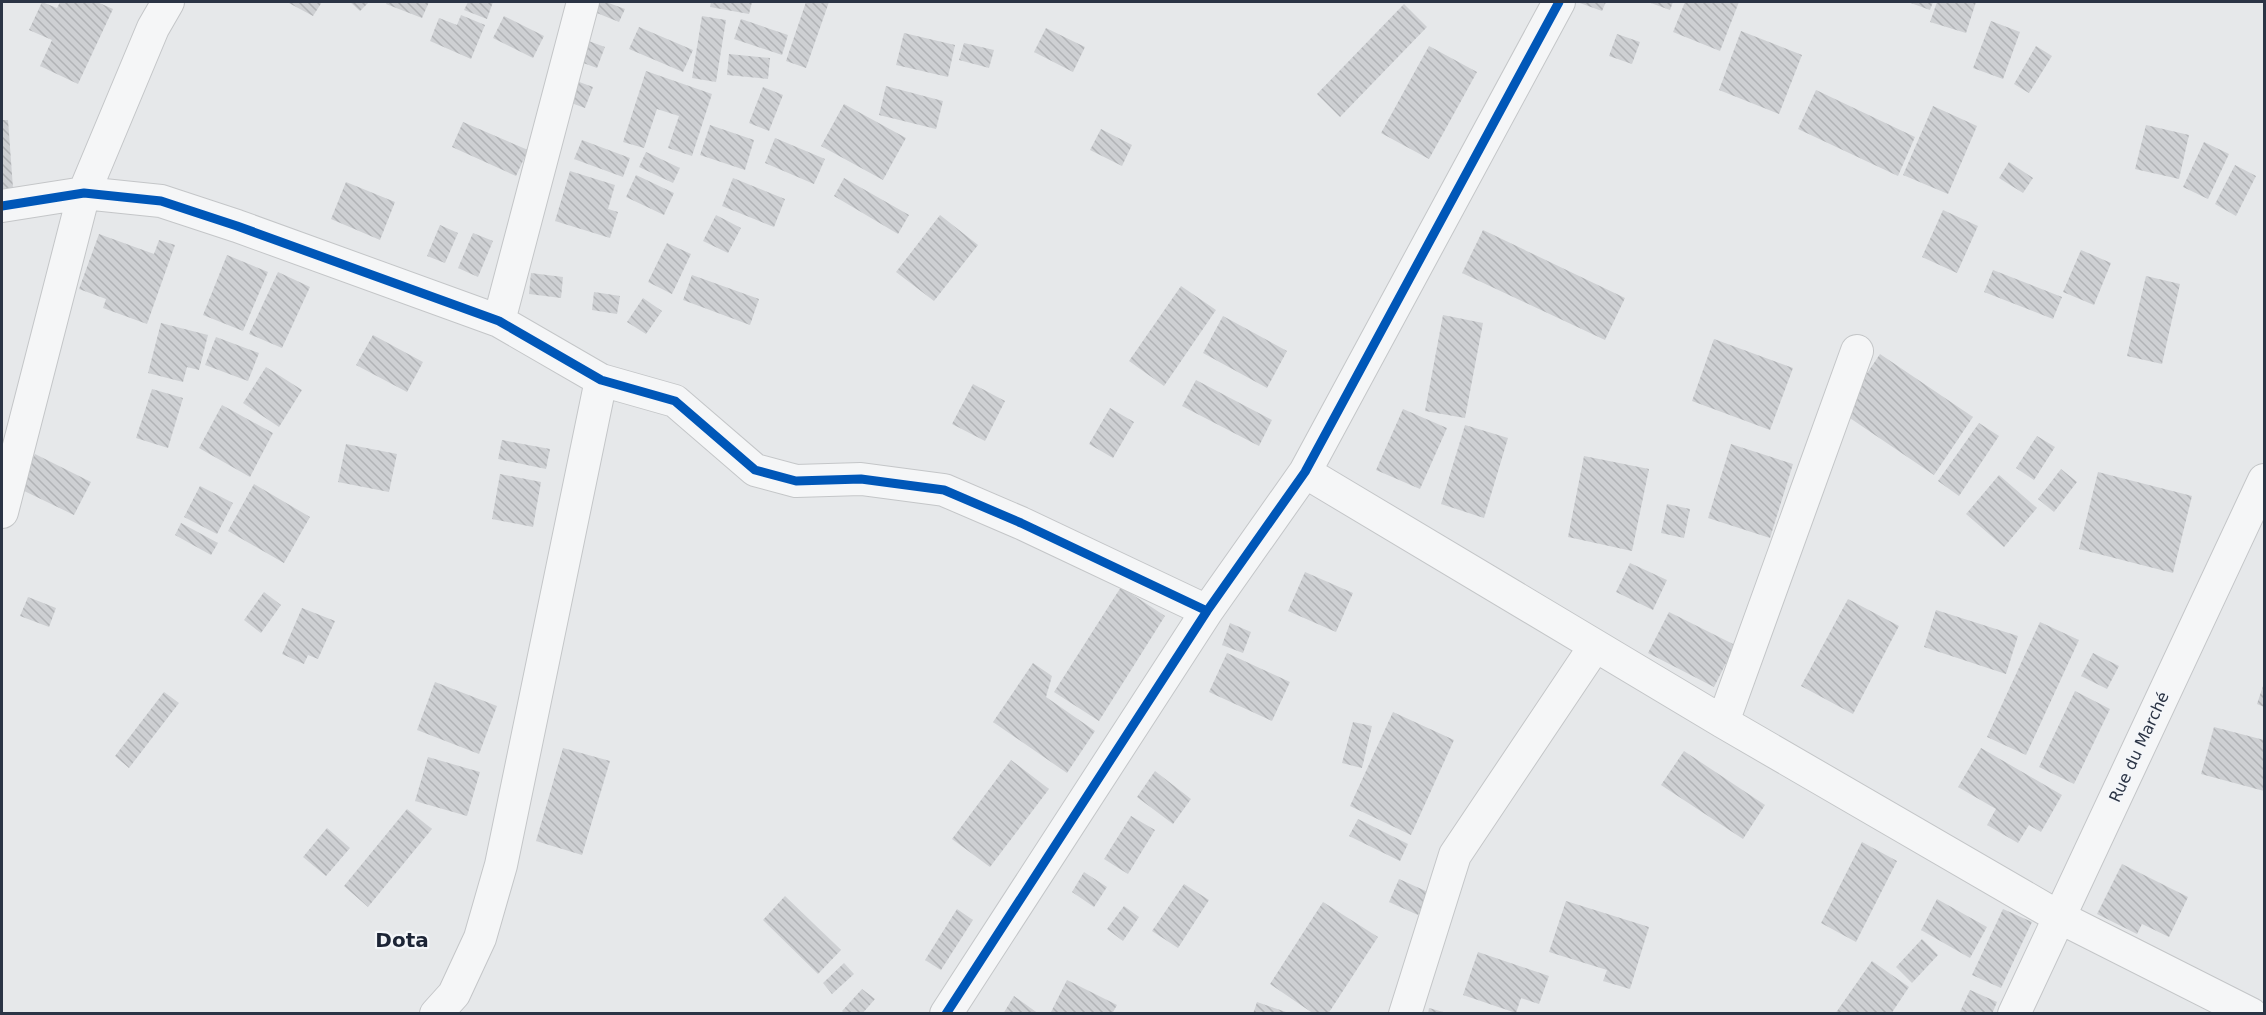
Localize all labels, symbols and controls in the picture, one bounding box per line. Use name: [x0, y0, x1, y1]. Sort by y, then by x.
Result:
street label: Rue du Marché: [2105, 689, 2173, 805]
district label: Dota: [375, 928, 429, 952]

